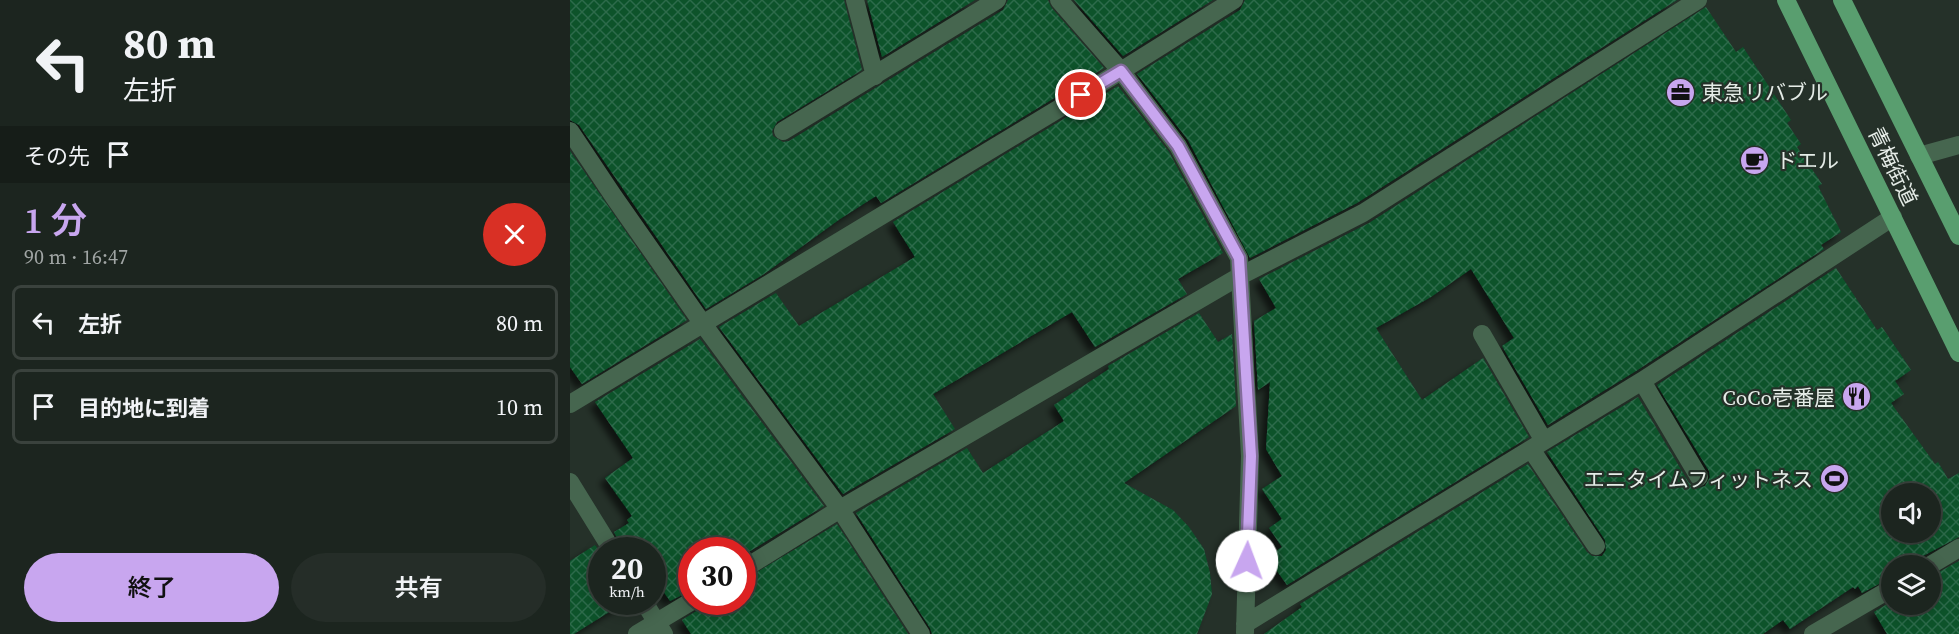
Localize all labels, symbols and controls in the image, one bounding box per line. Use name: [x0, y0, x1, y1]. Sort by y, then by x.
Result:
text: 80 m: [123, 14, 216, 72]
icon: left: [24, 24, 102, 102]
pin: [1055, 69, 1106, 120]
text: 左折: [123, 72, 177, 109]
office icon: 東急リバブル: [1665, 76, 1697, 108]
icon: arrive: [1064, 78, 1097, 111]
place label: 東急リバブル: [1702, 78, 1828, 107]
street label: 青梅街道: [1862, 122, 1924, 210]
icon: arrive: [102, 138, 135, 171]
text: その先: [24, 141, 90, 171]
cafe icon: ドエル: [1739, 144, 1771, 176]
place label: ドエル: [1776, 146, 1839, 175]
text: 1 分: [24, 196, 87, 245]
button: close: [483, 203, 546, 266]
text: 90 m · 16:47: [24, 243, 128, 271]
icon: left: [27, 306, 60, 339]
text: 80 m: [496, 308, 543, 338]
text: 左折: [78, 309, 122, 339]
restaurant icon: CoCo壱番屋: [1840, 381, 1872, 413]
place label: CoCo壱番屋: [1722, 383, 1835, 412]
icon: arrive: [27, 390, 60, 423]
text: 10 m: [496, 392, 543, 422]
text: 目的地に到着: [78, 393, 210, 423]
sports icon: エニタイムフィットネス: [1818, 463, 1850, 495]
place label: エニタイムフィットネス: [1584, 465, 1813, 494]
map controls: [1881, 483, 1941, 615]
button: sound: [1881, 483, 1941, 543]
position arrow: [1215, 529, 1279, 593]
speed limit sign: 30: [678, 537, 756, 615]
text: 20: [611, 548, 643, 589]
button: 終了: [24, 553, 279, 622]
button: 共有: [291, 553, 546, 622]
button: layers: [1881, 555, 1941, 615]
text: km/h: [609, 581, 645, 602]

